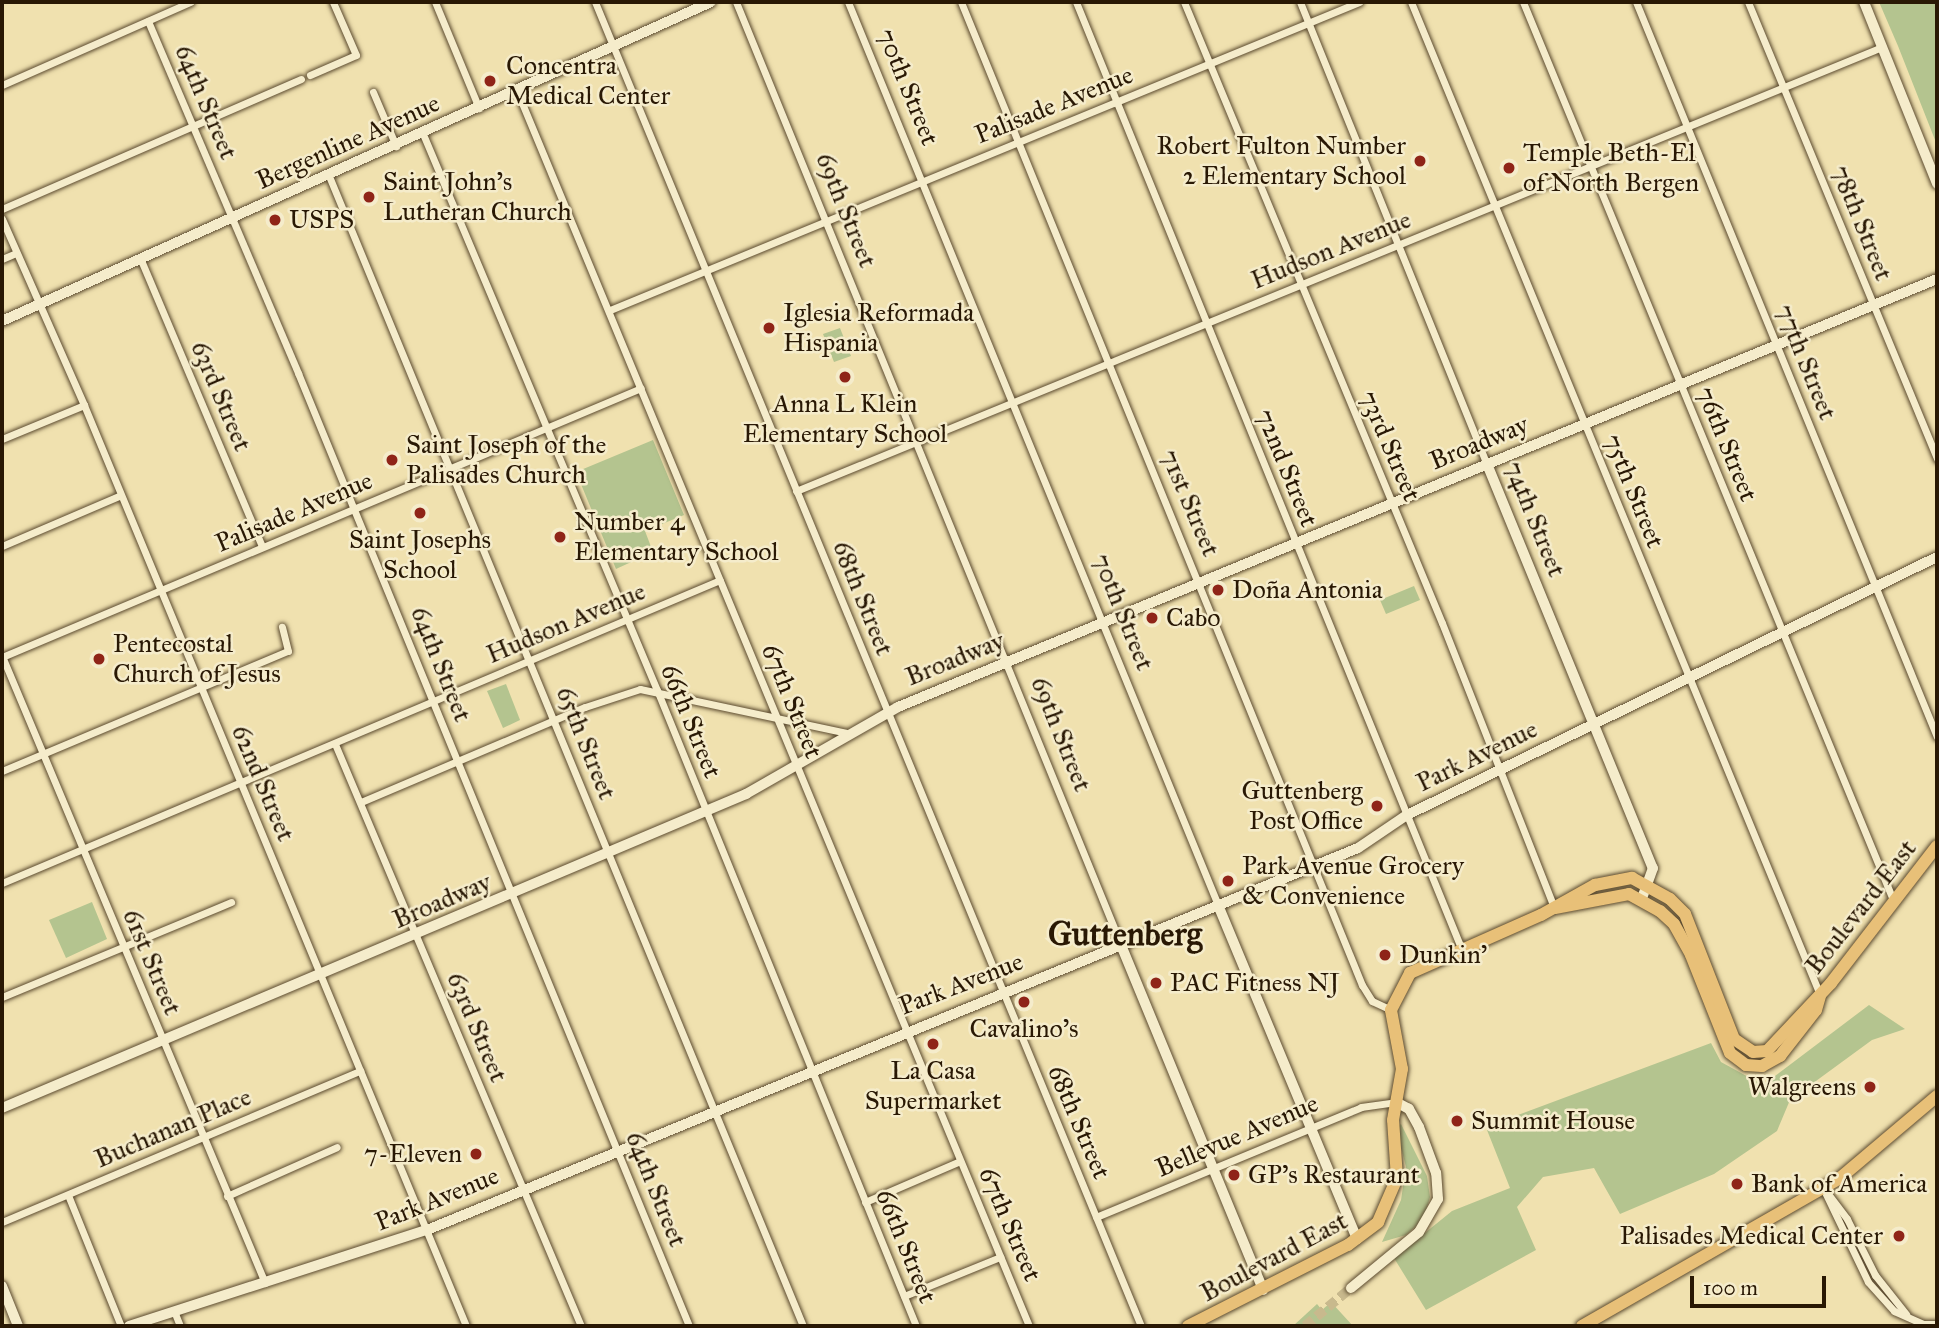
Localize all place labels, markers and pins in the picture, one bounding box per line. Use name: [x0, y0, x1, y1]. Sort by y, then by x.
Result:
place label: Concentra Medical Center: [506, 50, 670, 112]
marker: Concentra Medical Center: [480, 71, 500, 91]
place label: Robert Fulton Number 2 Elementary School: [1157, 130, 1406, 192]
place label: Temple Beth-El of North Bergen: [1523, 137, 1699, 198]
marker: Robert Fulton Number 2 Elementary School: [1412, 153, 1428, 169]
marker: Temple Beth-El of North Bergen: [1501, 160, 1517, 176]
place label: Saint John's Lutheran Church: [383, 166, 572, 228]
marker: Saint John's Lutheran Church: [361, 189, 377, 205]
place label: USPS: [289, 204, 354, 236]
marker: USPS: [267, 212, 283, 228]
place label: Iglesia Reformada Hispania: [783, 297, 974, 358]
marker: Iglesia Reformada Hispania: [761, 320, 777, 336]
marker: Anna L Klein Elementary School: [837, 369, 853, 385]
place label: Anna L Klein Elementary School: [743, 388, 947, 450]
place label: Saint Joseph of the Palisades Church: [406, 429, 606, 490]
marker: Saint Joseph of the Palisades Church: [384, 452, 400, 468]
marker: Saint Josephs School: [412, 505, 428, 521]
place label: Number 4 Elementary School: [574, 506, 778, 568]
place label: Saint Josephs School: [349, 524, 491, 586]
marker: Number 4 Elementary School: [552, 529, 568, 545]
place label: Doña Antonia: [1232, 574, 1383, 606]
marker: Doña Antonia: [1210, 582, 1226, 598]
place label: Cabo: [1166, 602, 1221, 634]
marker: Cabo: [1144, 610, 1160, 626]
place label: Pentecostal Church of Jesus: [113, 628, 281, 690]
marker: Pentecostal Church of Jesus: [91, 651, 107, 667]
place label: Guttenberg Post Office: [1242, 775, 1363, 836]
marker: Guttenberg Post Office: [1369, 798, 1385, 814]
place label: Park Avenue Grocery & Convenience: [1242, 850, 1464, 912]
marker: Park Avenue Grocery & Convenience: [1220, 873, 1236, 889]
place label: Dunkin': [1399, 939, 1487, 971]
marker: Dunkin': [1377, 947, 1393, 963]
place label: PAC Fitness NJ: [1170, 967, 1340, 999]
marker: PAC Fitness NJ: [1148, 975, 1164, 991]
marker: Cavalino's: [1016, 994, 1032, 1010]
place label: Cavalino's: [969, 1013, 1079, 1045]
marker: La Casa Supermarket: [925, 1036, 941, 1052]
place label: La Casa Supermarket: [865, 1055, 1001, 1116]
place label: Walgreens: [1748, 1071, 1856, 1103]
marker: Walgreens: [1862, 1079, 1878, 1095]
place label: Summit House: [1471, 1105, 1635, 1137]
marker: Summit House: [1449, 1113, 1465, 1129]
place label: 7-Eleven: [364, 1138, 462, 1170]
marker: 7-Eleven: [468, 1146, 484, 1162]
place label: GP's Restaurant: [1248, 1159, 1420, 1191]
marker: GP's Restaurant: [1226, 1167, 1242, 1183]
place label: Bank of America: [1751, 1168, 1927, 1200]
marker: Bank of America: [1729, 1176, 1745, 1192]
place label: Palisades Medical Center: [1620, 1220, 1883, 1252]
marker: Palisades Medical Center: [1889, 1226, 1909, 1246]

